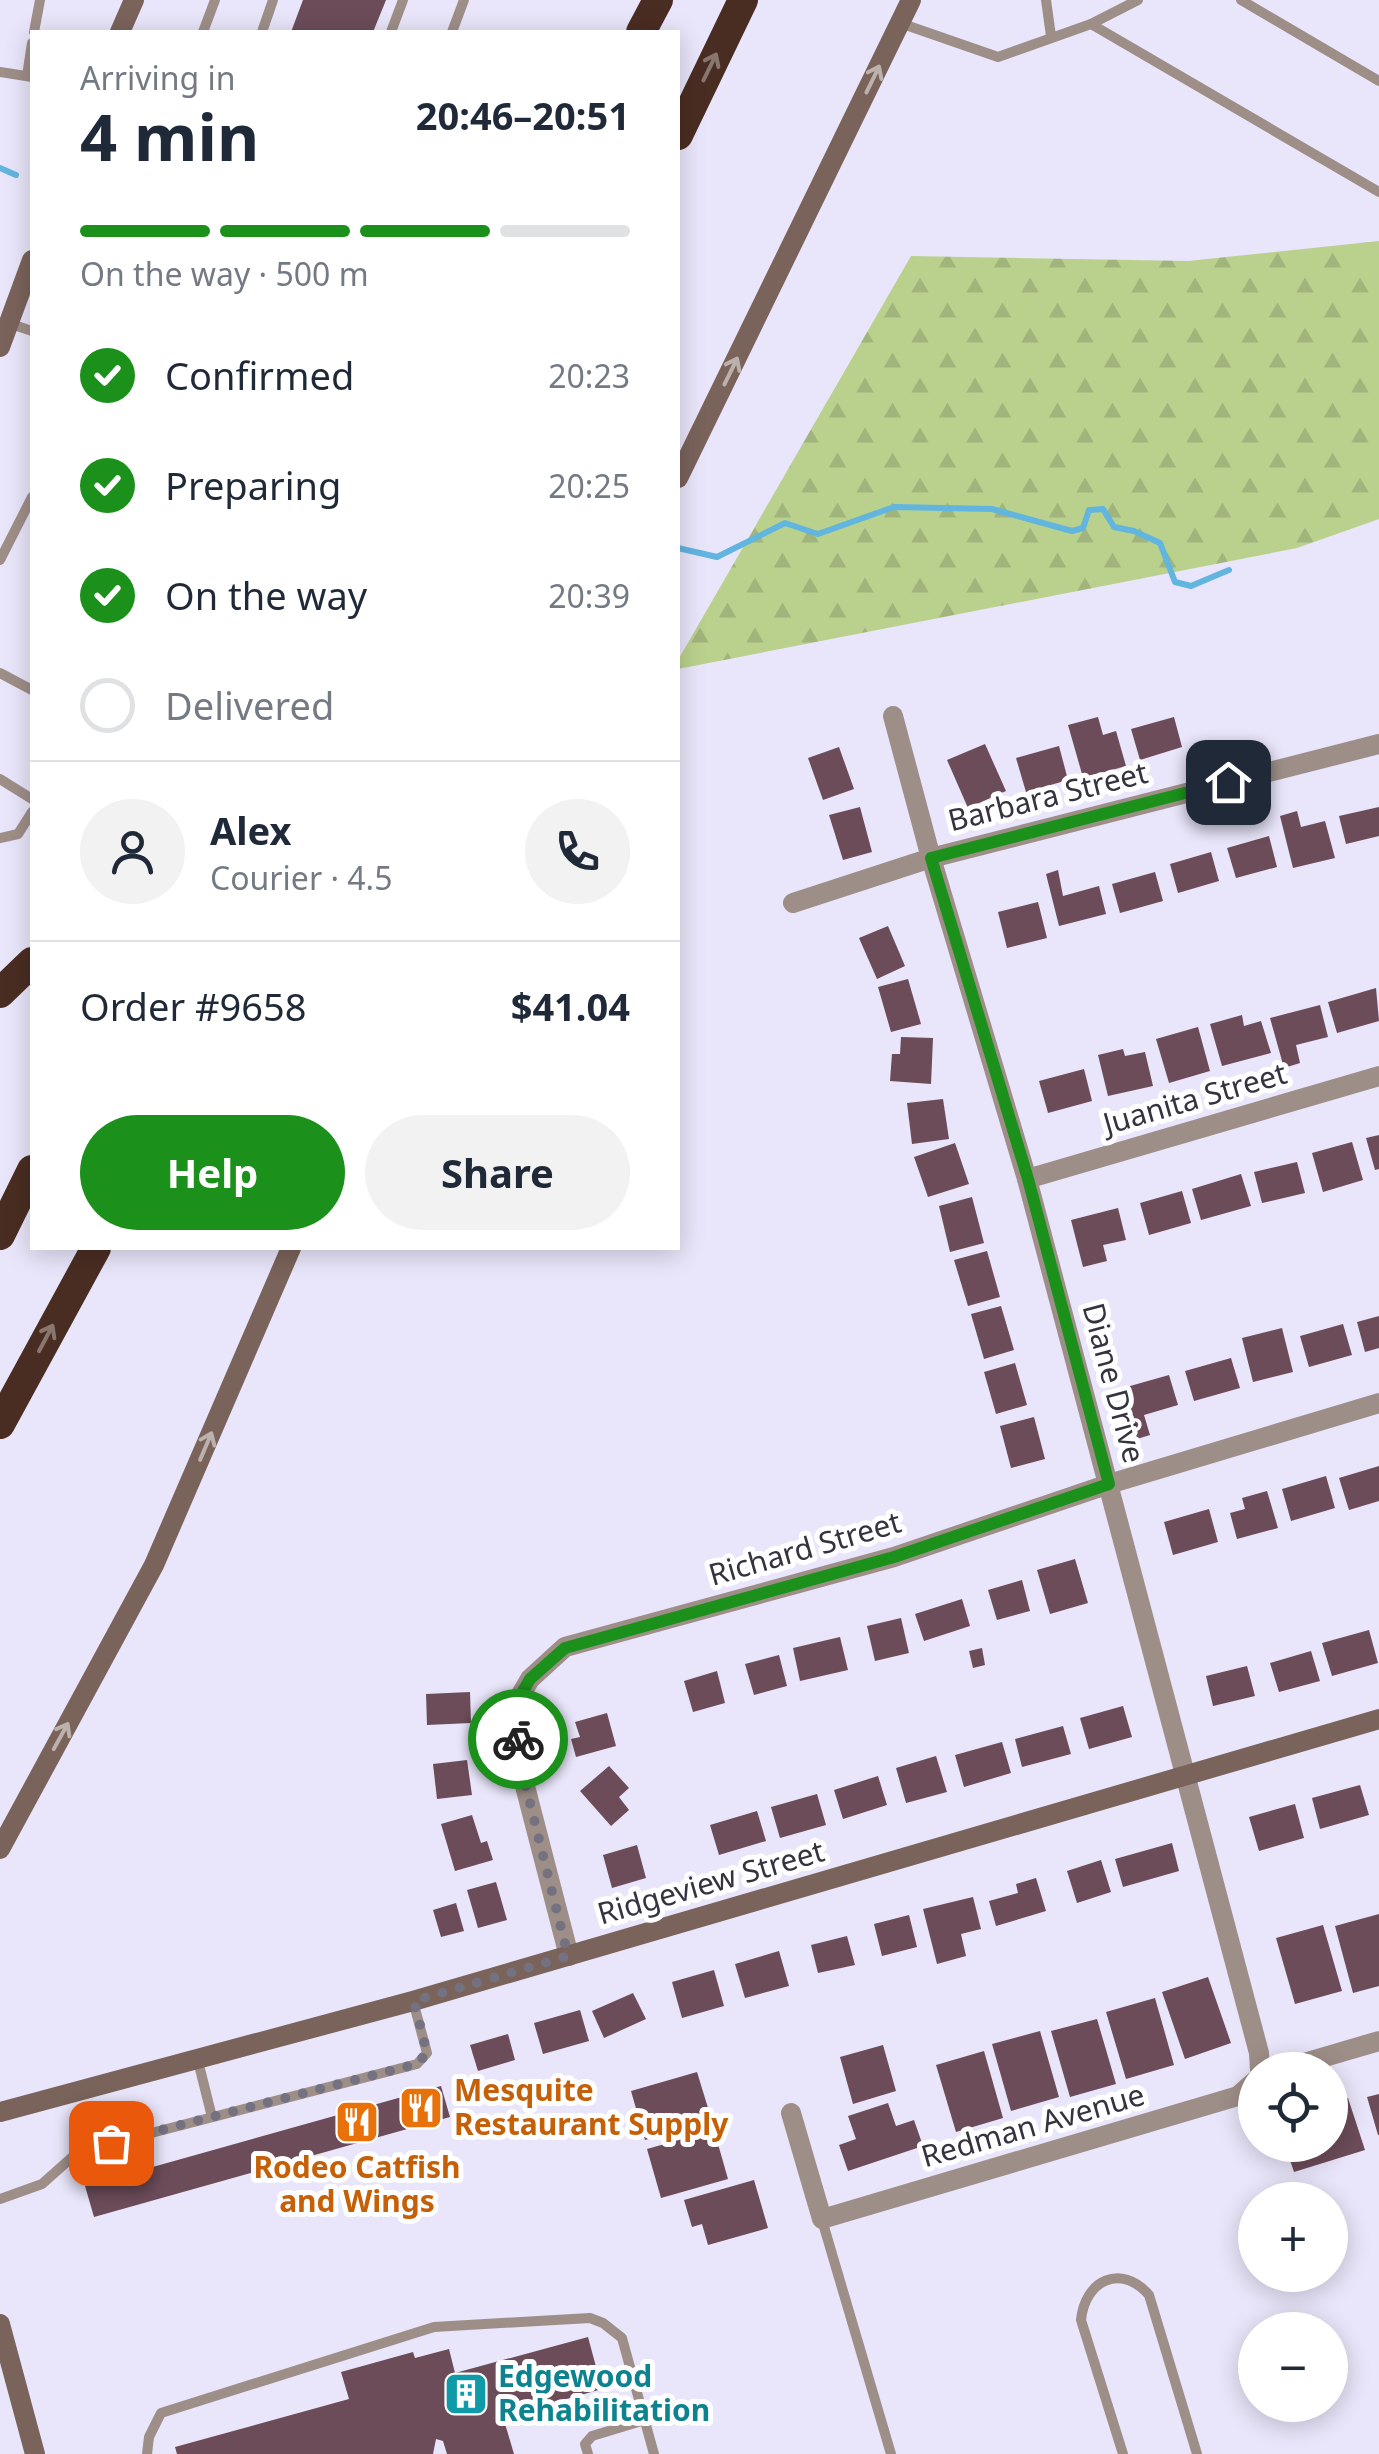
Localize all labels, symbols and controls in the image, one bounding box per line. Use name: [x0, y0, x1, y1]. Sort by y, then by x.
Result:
one-way arrow: [702, 53, 721, 83]
text: Arriving in: [80, 56, 235, 99]
one-way arrow: [864, 65, 883, 95]
text: 20:46–20:51: [416, 89, 630, 141]
text: 4 min: [80, 92, 259, 180]
text: On the way · 500 m: [80, 252, 369, 295]
icon: check: [80, 348, 135, 403]
text: Confirmed: [165, 349, 354, 401]
text: 20:23: [548, 354, 630, 397]
one-way arrow: [722, 357, 741, 387]
icon: check: [80, 458, 135, 513]
text: Preparing: [165, 459, 341, 511]
text: 20:25: [548, 464, 630, 507]
icon: check: [80, 568, 135, 623]
text: On the way: [165, 569, 367, 621]
text: 20:39: [548, 574, 630, 617]
text: Delivered: [165, 679, 334, 731]
pin: [1186, 740, 1271, 825]
street label: Barbara Street: [944, 751, 1152, 840]
icon: home: [1201, 755, 1256, 810]
button: person: [80, 799, 185, 904]
button: phone: [525, 799, 630, 904]
text: Alex: [210, 804, 292, 856]
text: Courier · 4.5: [210, 856, 393, 899]
text: Order #9658: [80, 980, 306, 1032]
text: $41.04: [511, 980, 630, 1032]
street label: Juanita Street: [1095, 1052, 1291, 1144]
button: Help: [80, 1115, 345, 1230]
button: Share: [365, 1115, 630, 1230]
street label: Diane Drive: [1073, 1298, 1155, 1467]
one-way arrow: [37, 1324, 57, 1354]
one-way arrow: [198, 1431, 216, 1461]
street label: Richard Street: [704, 1501, 906, 1595]
courier: [468, 1689, 568, 1789]
icon: bike: [491, 1712, 546, 1767]
one-way arrow: [51, 1722, 71, 1751]
street label: Ridgeview Street: [592, 1830, 829, 1934]
map controls: [1238, 2052, 1348, 2422]
button: locate: [1238, 2052, 1348, 2162]
place label: Mesquite Restaurant Supply: [454, 2069, 729, 2144]
street label: Redman Avenue: [916, 2073, 1149, 2176]
restaurant icon: Mesquite Restaurant Supply: [398, 2085, 444, 2131]
restaurant icon: Rodeo Catfish and Wings: [334, 2099, 380, 2145]
pin: [69, 2101, 154, 2186]
icon: bag: [84, 2116, 139, 2171]
place label: Rodeo Catfish and Wings: [253, 2146, 461, 2221]
button: +: [1238, 2182, 1348, 2292]
button: −: [1238, 2312, 1348, 2422]
place label: Edgewood Rehabilitation: [498, 2355, 710, 2430]
building icon: Edgewood Rehabilitation: [443, 2371, 489, 2417]

